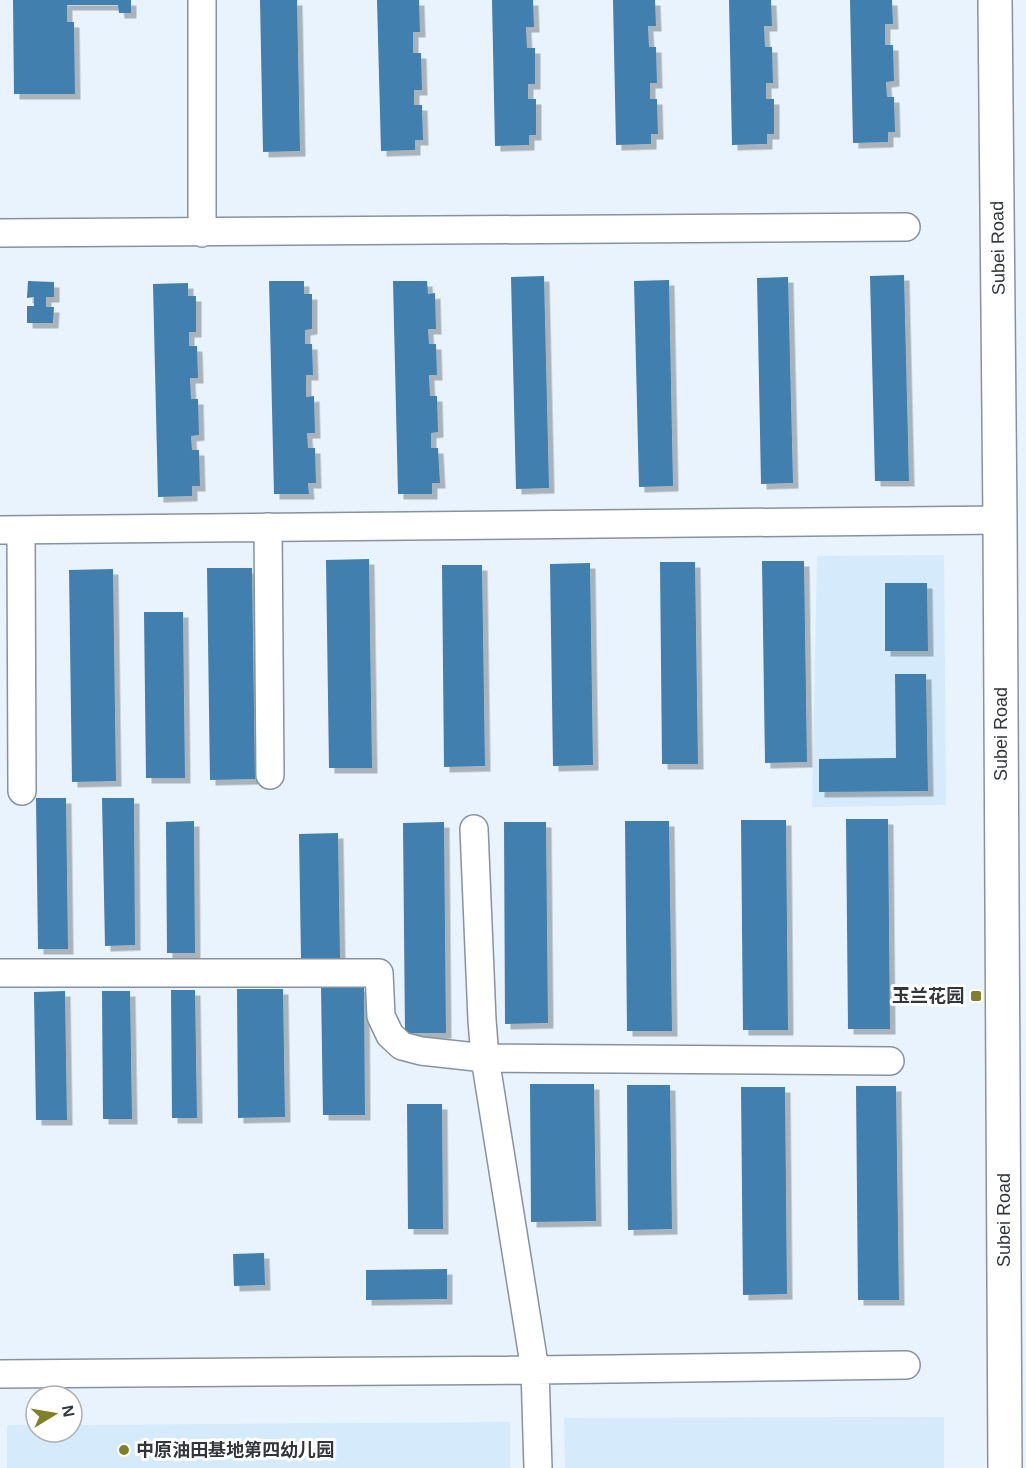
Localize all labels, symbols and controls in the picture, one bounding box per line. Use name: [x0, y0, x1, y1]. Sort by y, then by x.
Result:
street label: Subei Road: [987, 201, 1009, 295]
street label: Subei Road: [991, 687, 1011, 781]
place label: 玉兰花园: [892, 986, 964, 1006]
marker: 玉兰花园: [969, 989, 983, 1003]
street label: Subei Road: [994, 1173, 1014, 1267]
north arrow: [24, 1384, 84, 1444]
text: N: [59, 1404, 78, 1419]
place label: 中原油田基地第四幼儿园: [136, 1440, 334, 1460]
marker: 中原油田基地第四幼儿园: [117, 1443, 131, 1457]

